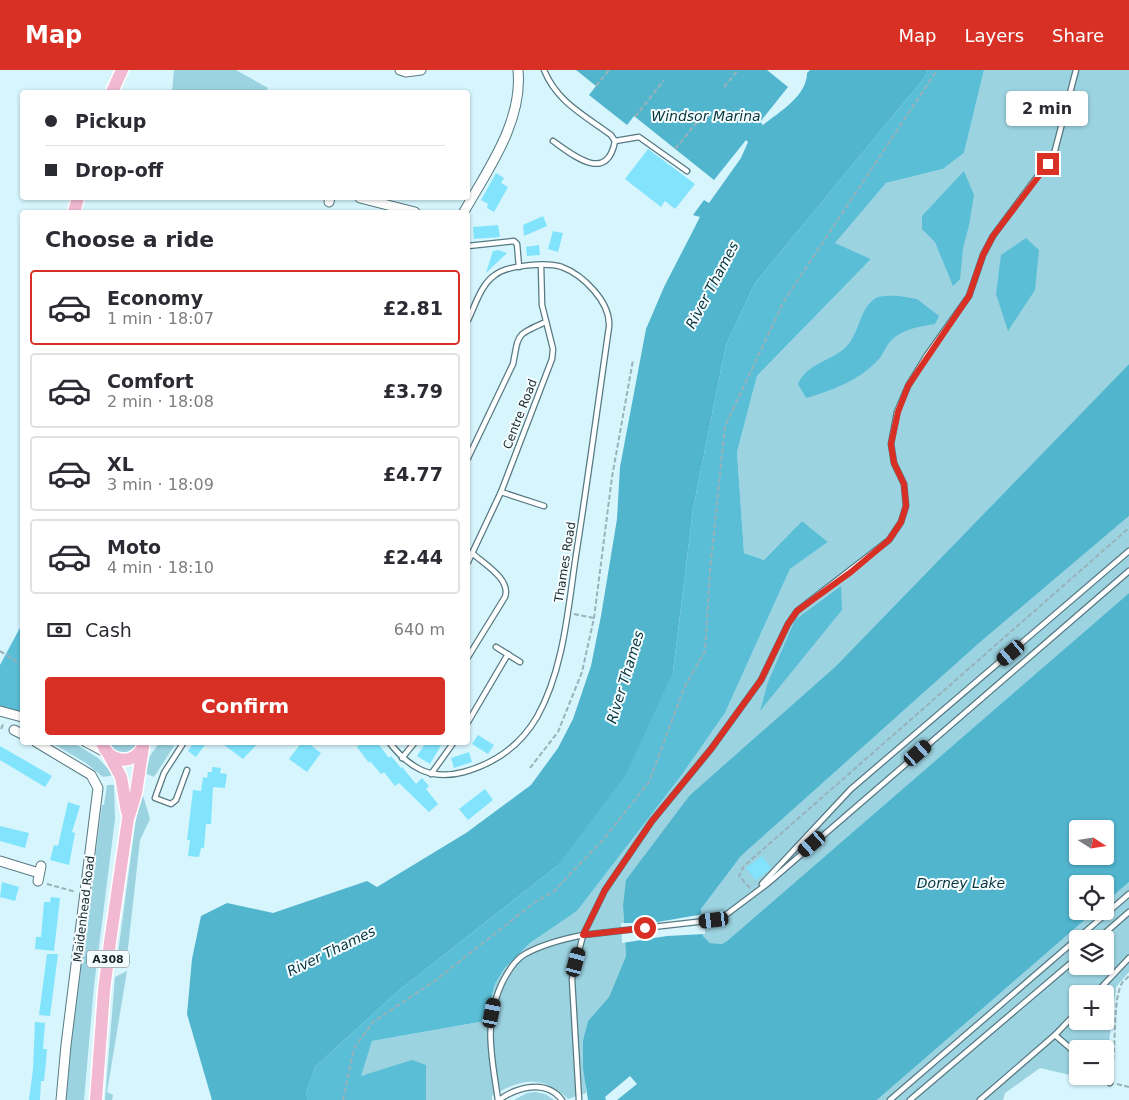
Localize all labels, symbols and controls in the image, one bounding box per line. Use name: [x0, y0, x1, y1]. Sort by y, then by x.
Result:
text: Map: [25, 21, 82, 49]
text: Map: [898, 25, 936, 46]
text: Layers: [964, 25, 1024, 46]
text: Share: [1052, 25, 1104, 46]
callout: 2 min: [1007, 92, 1089, 126]
text: 2 min: [1022, 99, 1072, 118]
water label: Windsor Marina: [651, 108, 761, 124]
text: Pickup: [75, 110, 146, 132]
route end: [1037, 153, 1059, 175]
text: Drop-off: [75, 159, 163, 181]
text: Choose a ride: [45, 227, 214, 252]
water label: River Thames: [682, 239, 742, 331]
icon: car: [47, 285, 92, 330]
text: Economy: [107, 287, 203, 309]
text: £2.81: [383, 297, 443, 319]
text: 1 min · 18:07: [107, 309, 214, 328]
icon: car: [47, 368, 92, 413]
text: Comfort: [107, 370, 194, 392]
street label: Centre Road: [500, 377, 540, 451]
text: £3.79: [383, 380, 443, 402]
text: 2 min · 18:08: [107, 392, 214, 411]
icon: car: [47, 451, 92, 496]
text: XL: [107, 453, 134, 475]
text: £4.77: [383, 463, 443, 485]
text: 3 min · 18:09: [107, 475, 214, 494]
street label: Thames Road: [552, 521, 578, 604]
icon: car: [47, 534, 92, 579]
text: Moto: [107, 536, 161, 558]
text: £2.44: [383, 546, 443, 568]
text: 4 min · 18:10: [107, 558, 214, 577]
icon: cash: [45, 616, 73, 644]
text: Cash: [85, 619, 132, 641]
text: 640 m: [394, 620, 445, 639]
water label: River Thames: [603, 629, 647, 725]
car: [994, 638, 1027, 668]
button: Confirm: [45, 677, 445, 735]
car: [901, 737, 934, 769]
north arrow: [1069, 820, 1114, 865]
map controls: [1069, 820, 1114, 1085]
car: [795, 828, 828, 860]
street label: Maidenhead Road: [70, 855, 98, 963]
water label: Dorney Lake: [917, 875, 1005, 891]
button: locate: [1069, 875, 1114, 920]
car: [698, 911, 729, 929]
route start: [634, 917, 656, 939]
water label: River Thames: [284, 923, 378, 979]
button: layers: [1069, 930, 1114, 975]
car: [564, 946, 587, 978]
road number: A308: [87, 951, 129, 968]
button: +: [1069, 985, 1114, 1030]
car: [481, 997, 502, 1029]
button: −: [1069, 1040, 1114, 1085]

